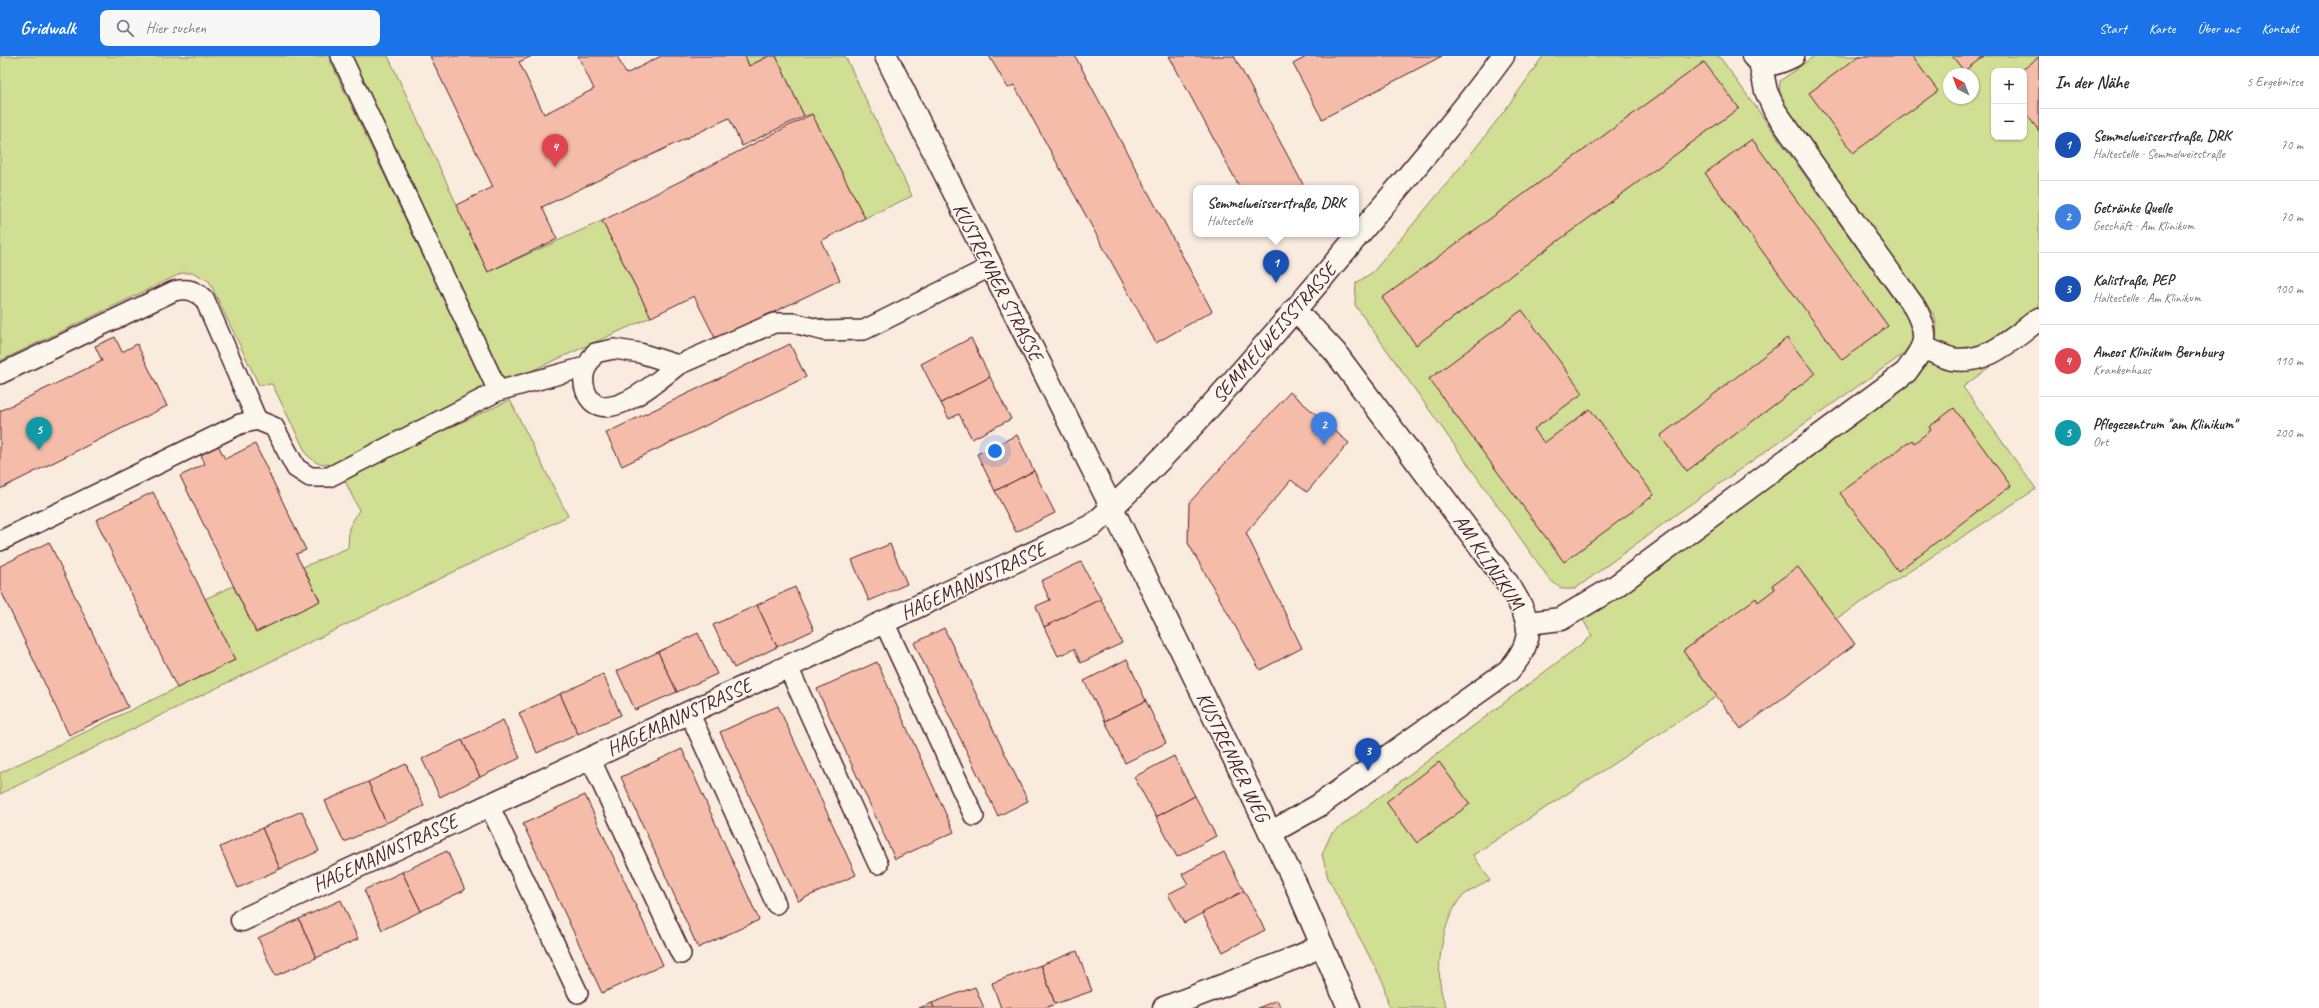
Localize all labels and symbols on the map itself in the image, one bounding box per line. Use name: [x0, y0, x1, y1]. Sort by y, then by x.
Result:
north arrow: [1943, 68, 1979, 104]
pin: 4: [542, 134, 568, 167]
street label: KUSTRENAER STRASSE: [947, 199, 1050, 368]
pin: 1: [1263, 250, 1289, 283]
street label: SEMMELWEISSTRASSE: [1206, 256, 1344, 408]
pin: 2: [1311, 412, 1337, 445]
pin: 5: [26, 417, 52, 450]
your location: [985, 441, 1005, 461]
street label: AM KLINIKUM: [1448, 510, 1531, 616]
street label: HAGEMANNSTRASSE: [896, 535, 1052, 626]
street label: HAGEMANNSTRASSE: [602, 671, 758, 762]
street label: KUSTRENAER WEG: [1191, 688, 1276, 828]
pin: 3: [1355, 738, 1381, 771]
street label: HAGEMANNSTRASSE: [308, 807, 464, 898]

